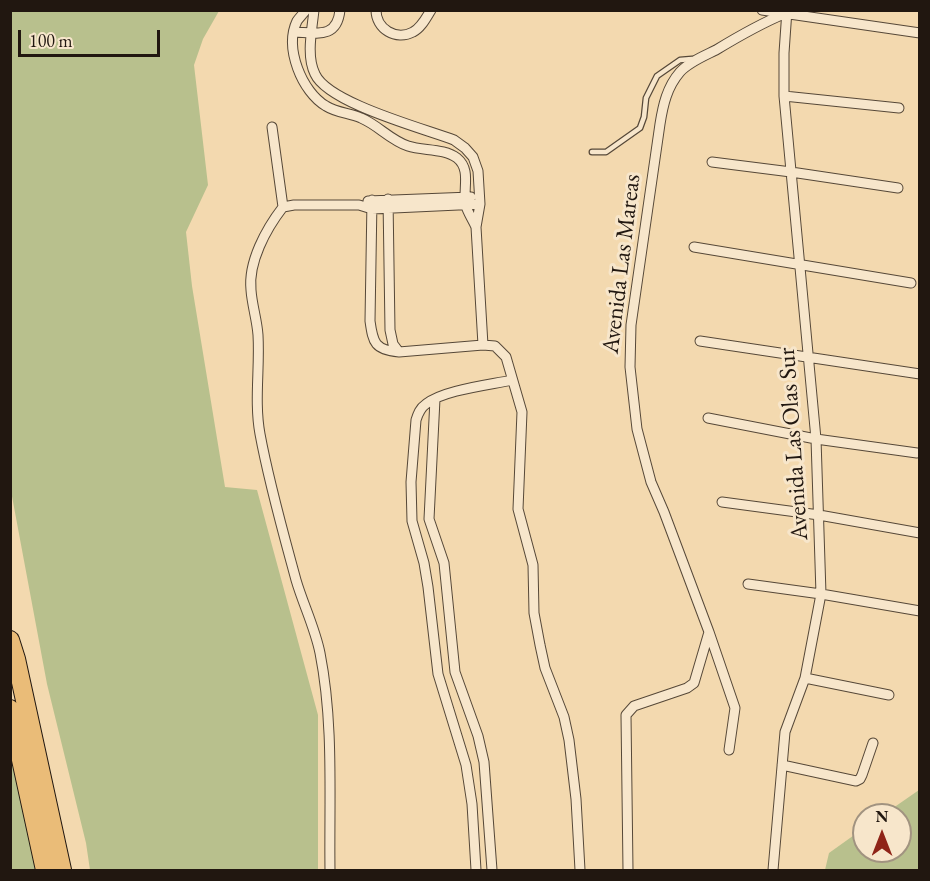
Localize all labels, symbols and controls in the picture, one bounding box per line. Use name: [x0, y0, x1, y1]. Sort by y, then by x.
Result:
scale bar: [21, 18, 164, 56]
text: 100 m: [29, 29, 73, 52]
street label: Avenida Las Mareas: [597, 172, 647, 356]
street label: Avenida Las Olas Sur: [773, 347, 815, 541]
north arrow: [852, 803, 912, 863]
text: N: [876, 806, 888, 827]

